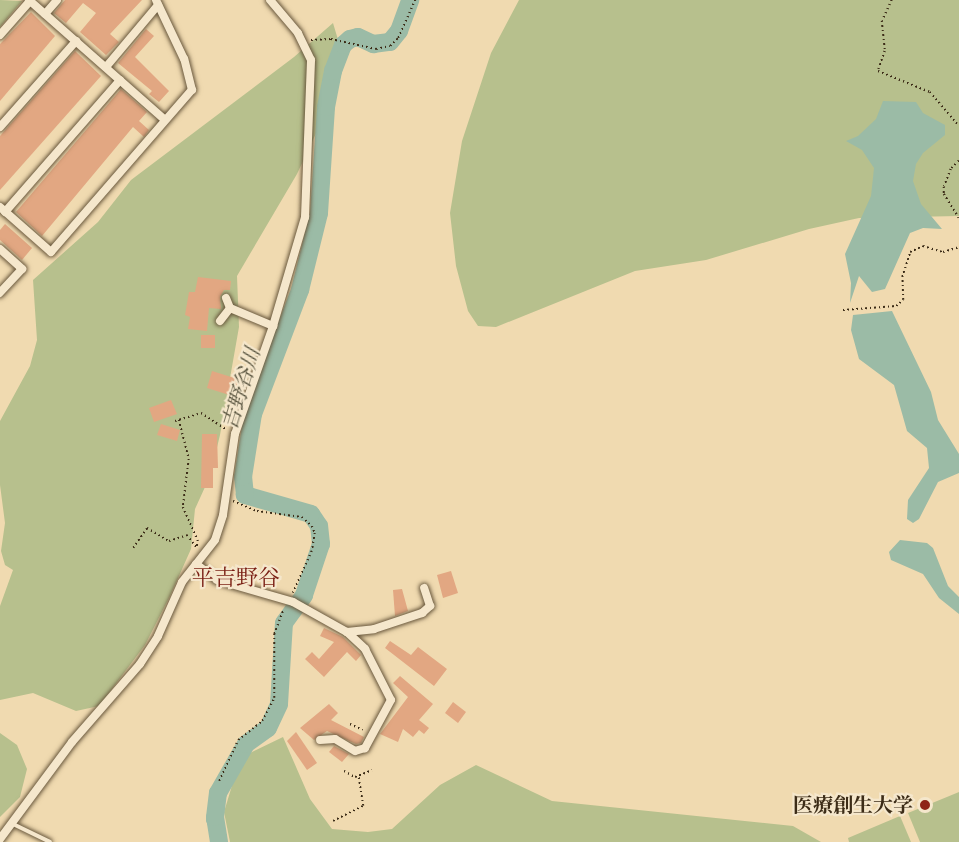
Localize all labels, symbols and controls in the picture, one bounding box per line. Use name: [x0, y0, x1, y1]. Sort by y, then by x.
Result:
water label: 吉野谷川: [218, 345, 266, 433]
district label: 平吉野谷: [192, 566, 280, 592]
place label: 医療創生大学: [793, 793, 913, 817]
marker: 医療創生大学: [918, 798, 932, 812]

